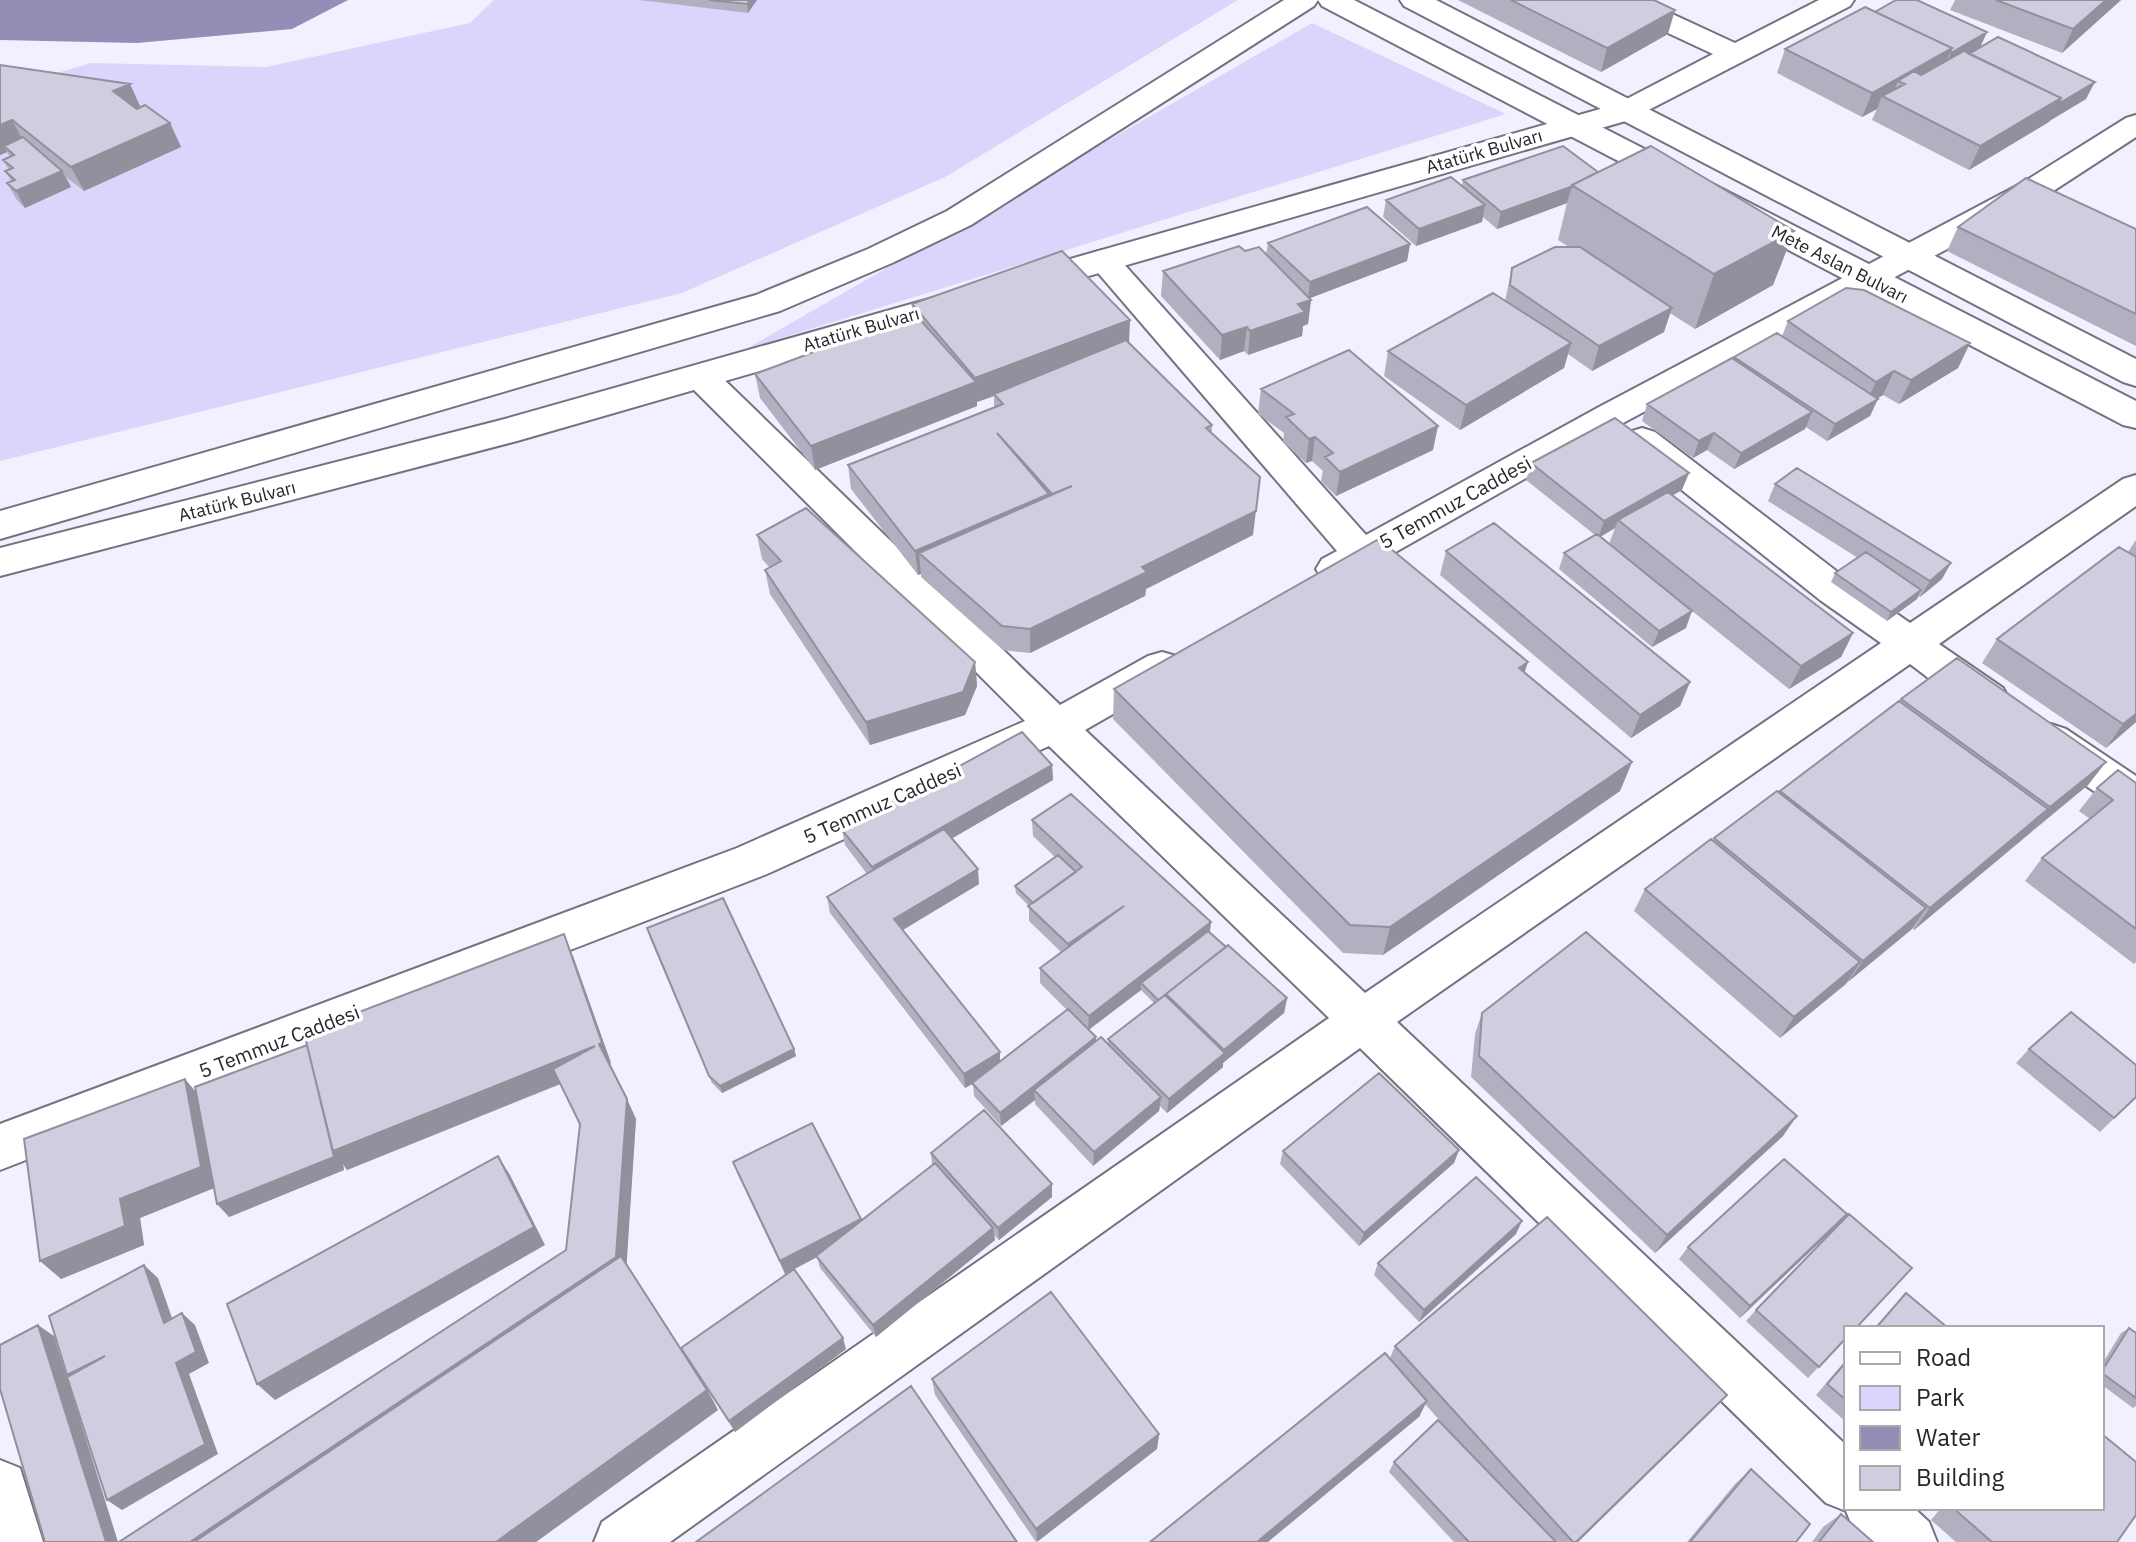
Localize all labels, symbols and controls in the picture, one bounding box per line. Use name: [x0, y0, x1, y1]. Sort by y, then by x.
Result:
street label: Atatürk Bulvarı: [1423, 123, 1545, 179]
street label: Mete Aslan Bulvarı: [1768, 220, 1912, 308]
street label: Atatürk Bulvarı: [800, 301, 922, 357]
street label: 5 Temmuz Caddesi: [1374, 449, 1536, 555]
street label: Atatürk Bulvarı: [176, 475, 298, 527]
street label: 5 Temmuz Caddesi: [799, 756, 965, 850]
street label: 5 Temmuz Caddesi: [195, 998, 363, 1084]
legend: [1844, 1326, 2104, 1510]
text: Road: [1916, 1341, 1971, 1373]
text: Park: [1916, 1381, 1965, 1413]
text: Water: [1916, 1421, 1980, 1453]
text: Building: [1916, 1461, 2004, 1493]

